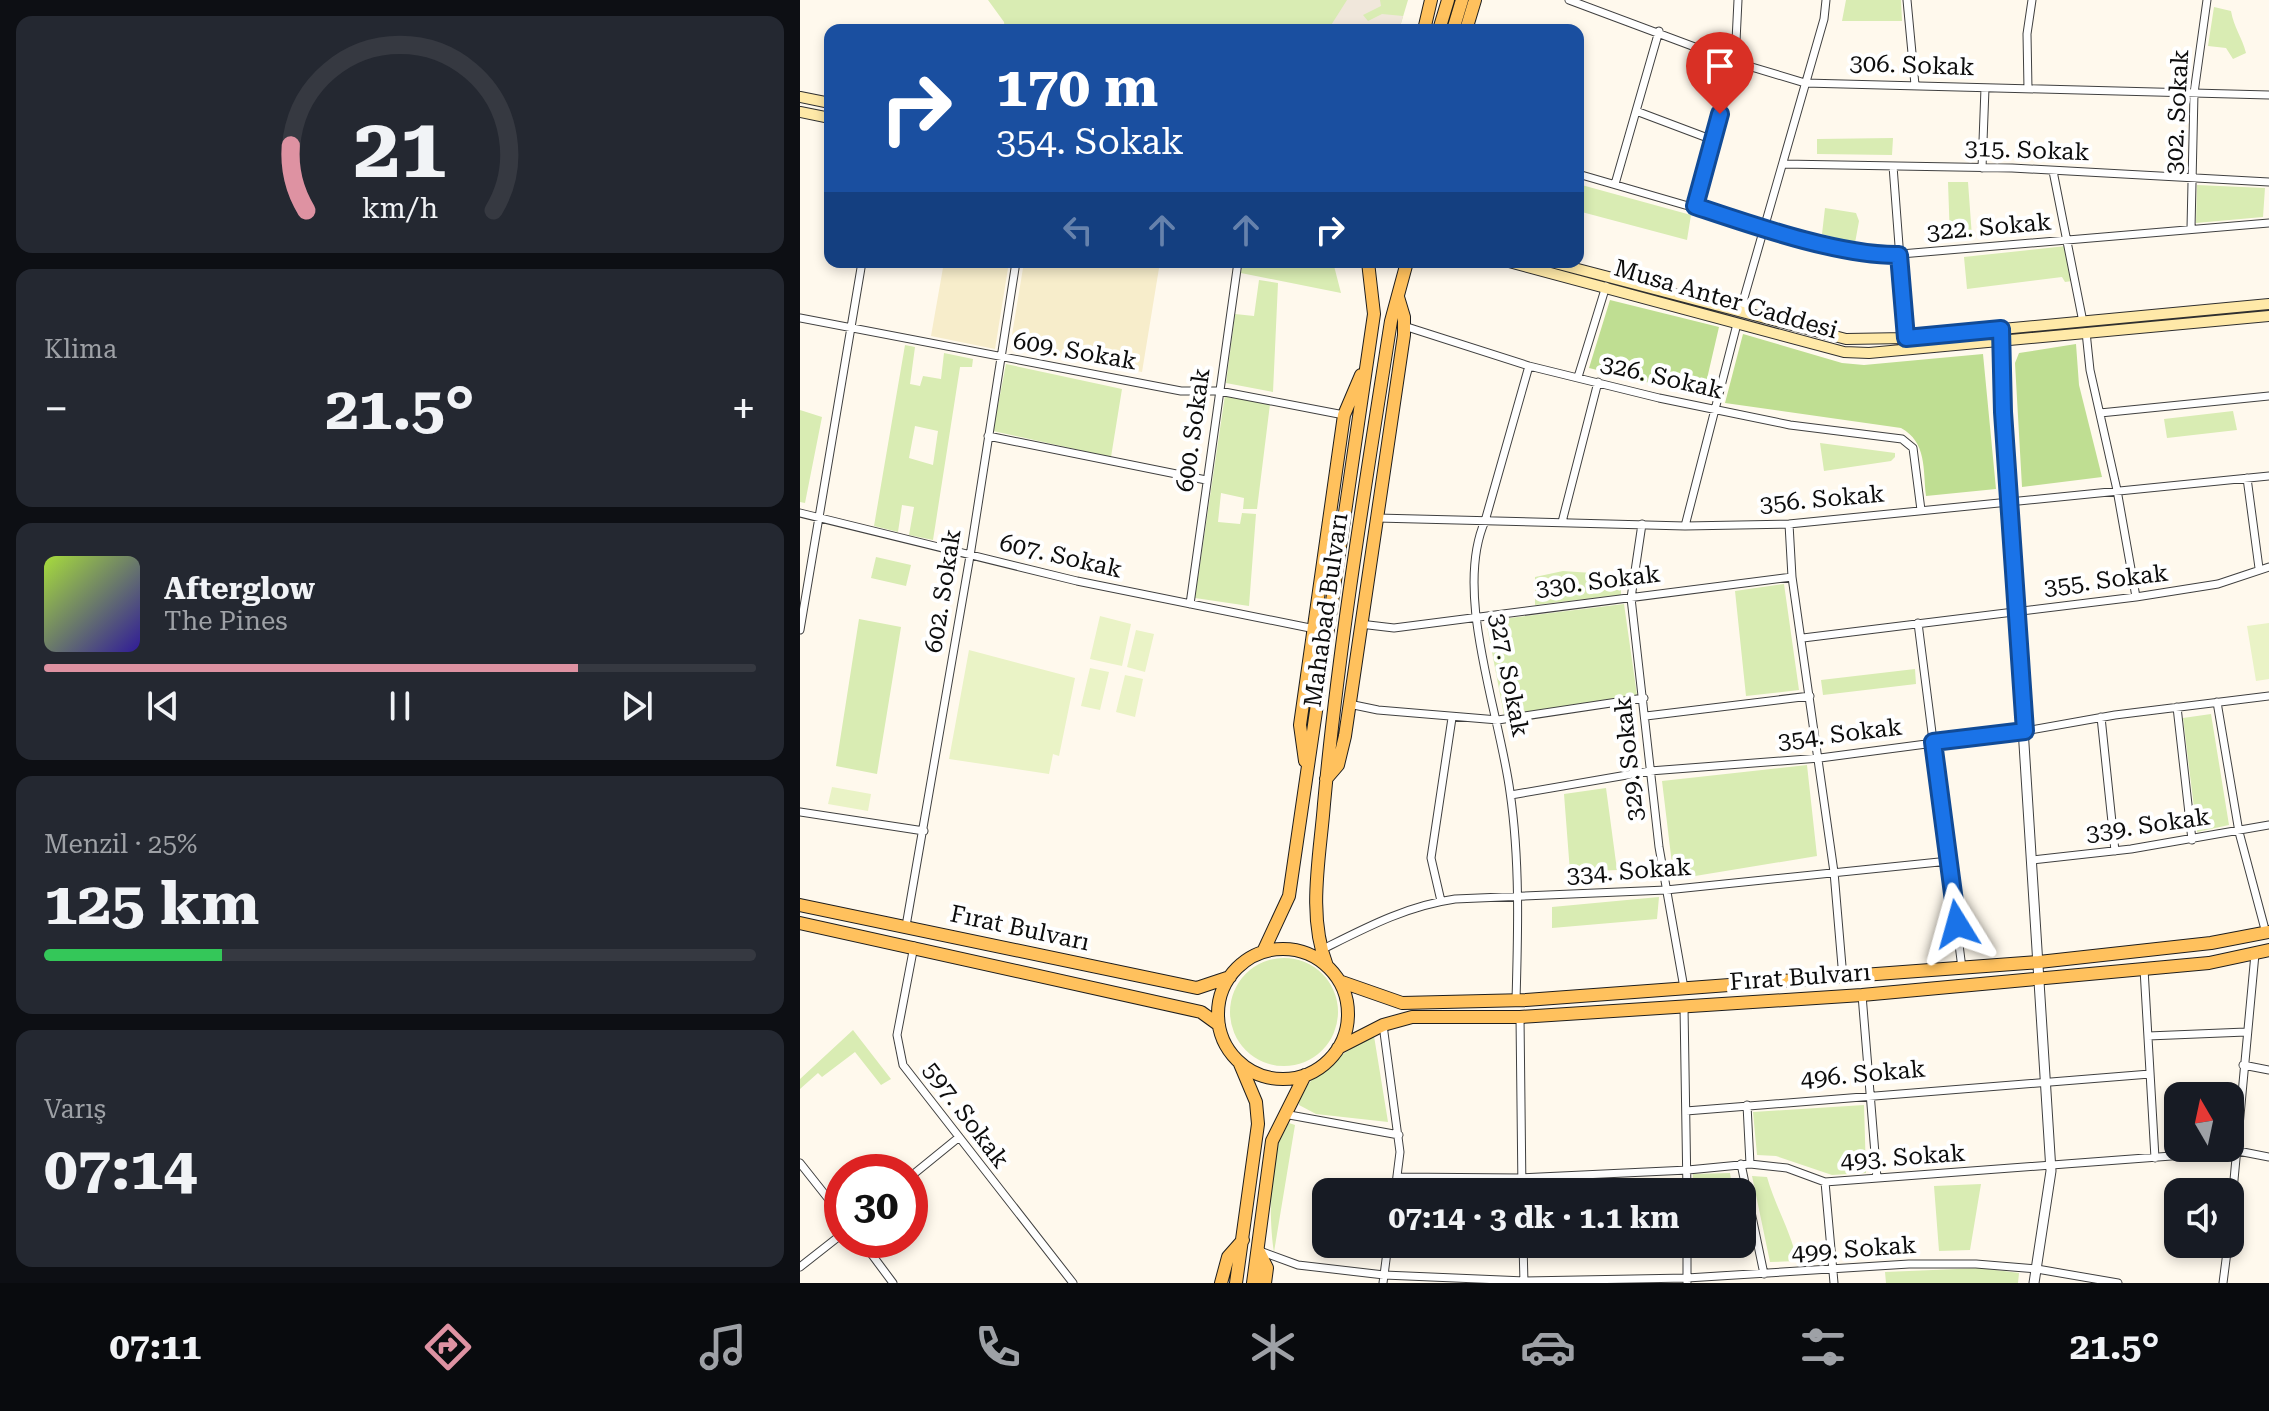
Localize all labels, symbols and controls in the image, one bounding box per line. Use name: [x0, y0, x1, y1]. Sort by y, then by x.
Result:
pin: [1686, 32, 1754, 114]
icon: arrive: [1698, 44, 1742, 88]
street label: 306. Sokak: [1849, 49, 1975, 81]
street label: 302. Sokak: [2160, 49, 2194, 175]
text: 170 m: [996, 54, 1158, 120]
icon: right: [864, 56, 968, 160]
text: 21: [353, 99, 447, 196]
text: 354. Sokak: [996, 121, 1184, 163]
street label: 315. Sokak: [1964, 134, 2090, 166]
text: km/h: [362, 191, 438, 225]
icon: left: [1056, 208, 1100, 252]
icon: ahead: [1140, 208, 1184, 252]
icon: ahead: [1224, 208, 1268, 252]
icon: right: [1308, 208, 1352, 252]
street label: 322. Sokak: [1925, 208, 2053, 246]
street label: Musa Anter Caddesi: [1611, 254, 1841, 344]
street label: 609. Sokak: [1011, 326, 1139, 376]
text: Klima: [44, 334, 117, 364]
street label: 326. Sokak: [1598, 349, 1726, 405]
street label: 600. Sokak: [1170, 366, 1216, 494]
text: 21.5°: [325, 373, 475, 444]
text: −: [44, 383, 69, 435]
text: +: [731, 383, 756, 435]
street label: 356. Sokak: [1758, 480, 1886, 518]
street label: Mahabad Bulvarı: [1299, 511, 1354, 709]
street label: 602. Sokak: [919, 527, 967, 655]
street label: 607. Sokak: [997, 528, 1125, 584]
street label: 355. Sokak: [2042, 558, 2170, 602]
street label: 330. Sokak: [1534, 559, 1662, 603]
text: Afterglow: [164, 571, 315, 606]
text: The Pines: [164, 606, 288, 636]
street label: 327. Sokak: [1483, 611, 1535, 739]
icon: previous: [141, 684, 185, 728]
icon: pause: [378, 684, 422, 728]
icon: next: [615, 684, 659, 728]
street label: 329. Sokak: [1609, 695, 1649, 823]
street label: 354. Sokak: [1776, 712, 1904, 756]
street label: 339. Sokak: [2084, 802, 2212, 848]
text: Menzil · 25%: [44, 829, 197, 859]
street label: 334. Sokak: [1566, 853, 1692, 889]
text: 125 km: [44, 868, 259, 939]
position arrow: [1915, 882, 1999, 966]
street label: Fırat Bulvarı: [948, 900, 1093, 956]
street label: Fırat Bulvarı: [1728, 958, 1872, 996]
street label: 496. Sokak: [1799, 1055, 1927, 1093]
street label: 597. Sokak: [917, 1057, 1015, 1173]
north arrow: [2164, 1082, 2244, 1162]
map controls: [2164, 1082, 2244, 1258]
text: Varış: [44, 1094, 106, 1124]
text: 07:14: [44, 1133, 197, 1204]
street label: 493. Sokak: [1840, 1139, 1966, 1175]
speed limit sign: 30: [824, 1154, 928, 1258]
button: sound: [2164, 1178, 2244, 1258]
text: 07:14 · 3 dk · 1.1 km: [1389, 1200, 1680, 1235]
street label: 499. Sokak: [1791, 1231, 1917, 1267]
icon: directions: [420, 1319, 476, 1375]
icon: music: [695, 1319, 751, 1375]
icon: phone: [970, 1319, 1026, 1375]
icon: climate: [1245, 1319, 1301, 1375]
icon: car: [1520, 1319, 1576, 1375]
icon: filters: [1795, 1319, 1851, 1375]
text: 07:11: [109, 1326, 201, 1368]
text: 21.5°: [2070, 1326, 2159, 1368]

